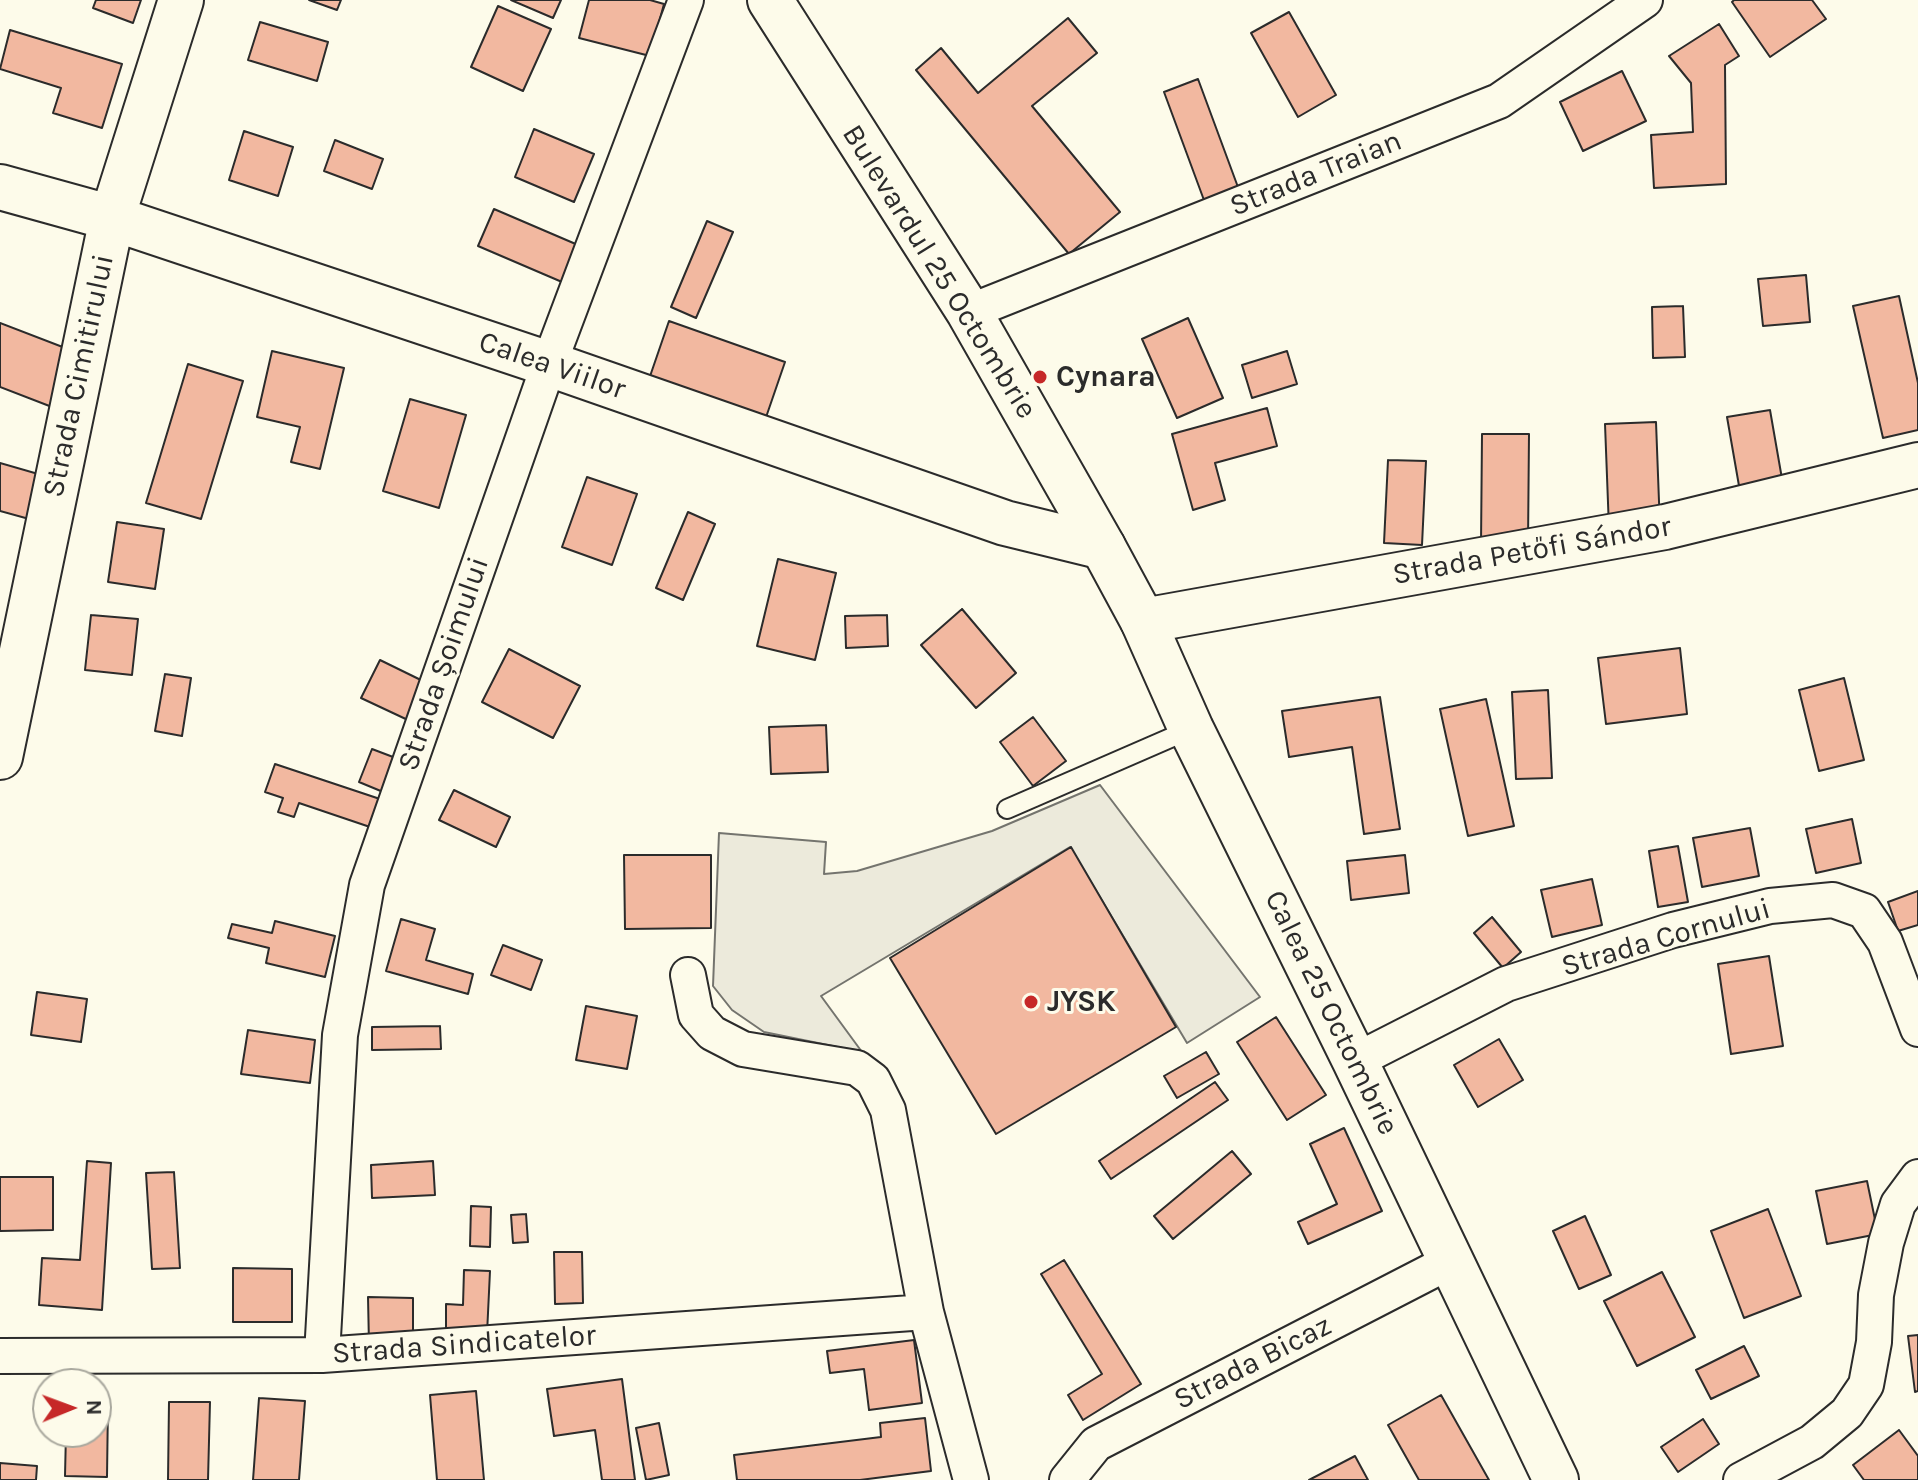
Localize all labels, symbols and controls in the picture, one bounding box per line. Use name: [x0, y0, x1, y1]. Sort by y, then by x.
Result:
street label: Bulevardul 25 Octombrie: [834, 119, 1044, 425]
street label: Strada Traian: [1225, 123, 1407, 225]
street label: Strada Cimitirului: [36, 251, 122, 501]
street label: Calea Viilor: [474, 324, 630, 408]
place label: Cynara: [1056, 359, 1156, 395]
marker: Cynara: [1031, 368, 1049, 386]
street label: Strada Petőfi Sándor: [1390, 509, 1674, 593]
street label: Strada Șoimului: [391, 553, 497, 775]
street label: Calea 25 Octombrie: [1256, 885, 1406, 1141]
street label: Strada Cornului: [1557, 891, 1775, 985]
place label: JYSK: [1047, 984, 1116, 1020]
marker: JYSK: [1022, 993, 1040, 1011]
street label: Strada Bicaz: [1168, 1308, 1338, 1418]
street label: Strada Sindicatelor: [331, 1318, 597, 1372]
north arrow: [32, 1368, 112, 1448]
text: N: [81, 1399, 107, 1416]

